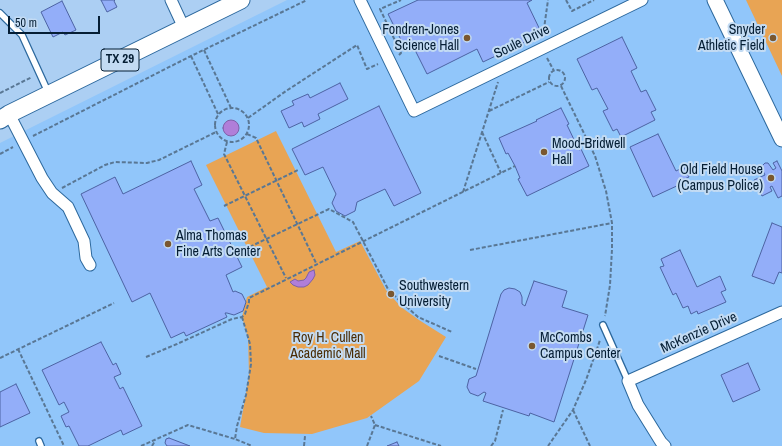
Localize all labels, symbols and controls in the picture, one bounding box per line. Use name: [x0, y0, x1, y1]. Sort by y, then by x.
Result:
scale bar: [10, 8, 102, 34]
text: 50 m: [15, 15, 37, 31]
street label: Soule Drive: [491, 21, 553, 63]
place label: Fondren-Jones Science Hall: [382, 22, 459, 54]
place label: Snyder Athletic Field: [698, 22, 765, 54]
marker: Fondren-Jones Science Hall: [462, 33, 472, 43]
marker: Snyder Athletic Field: [768, 33, 778, 43]
road number: TX 29: [101, 49, 139, 71]
place label: Mood-Bridwell Hall: [552, 136, 625, 168]
marker: Mood-Bridwell Hall: [539, 147, 549, 157]
place label: Old Field House (Campus Police): [678, 162, 763, 194]
marker: Old Field House (Campus Police): [766, 173, 776, 183]
place label: Alma Thomas Fine Arts Center: [176, 228, 260, 260]
marker: Alma Thomas Fine Arts Center: [163, 239, 173, 249]
place label: Southwestern University: [399, 278, 469, 310]
marker: Southwestern University: [386, 289, 396, 299]
street label: McKenzie Drive: [658, 309, 740, 357]
park label: Roy H. Cullen Academic Mall: [290, 330, 366, 362]
place label: McCombs Campus Center: [540, 330, 620, 362]
marker: McCombs Campus Center: [527, 341, 537, 351]

